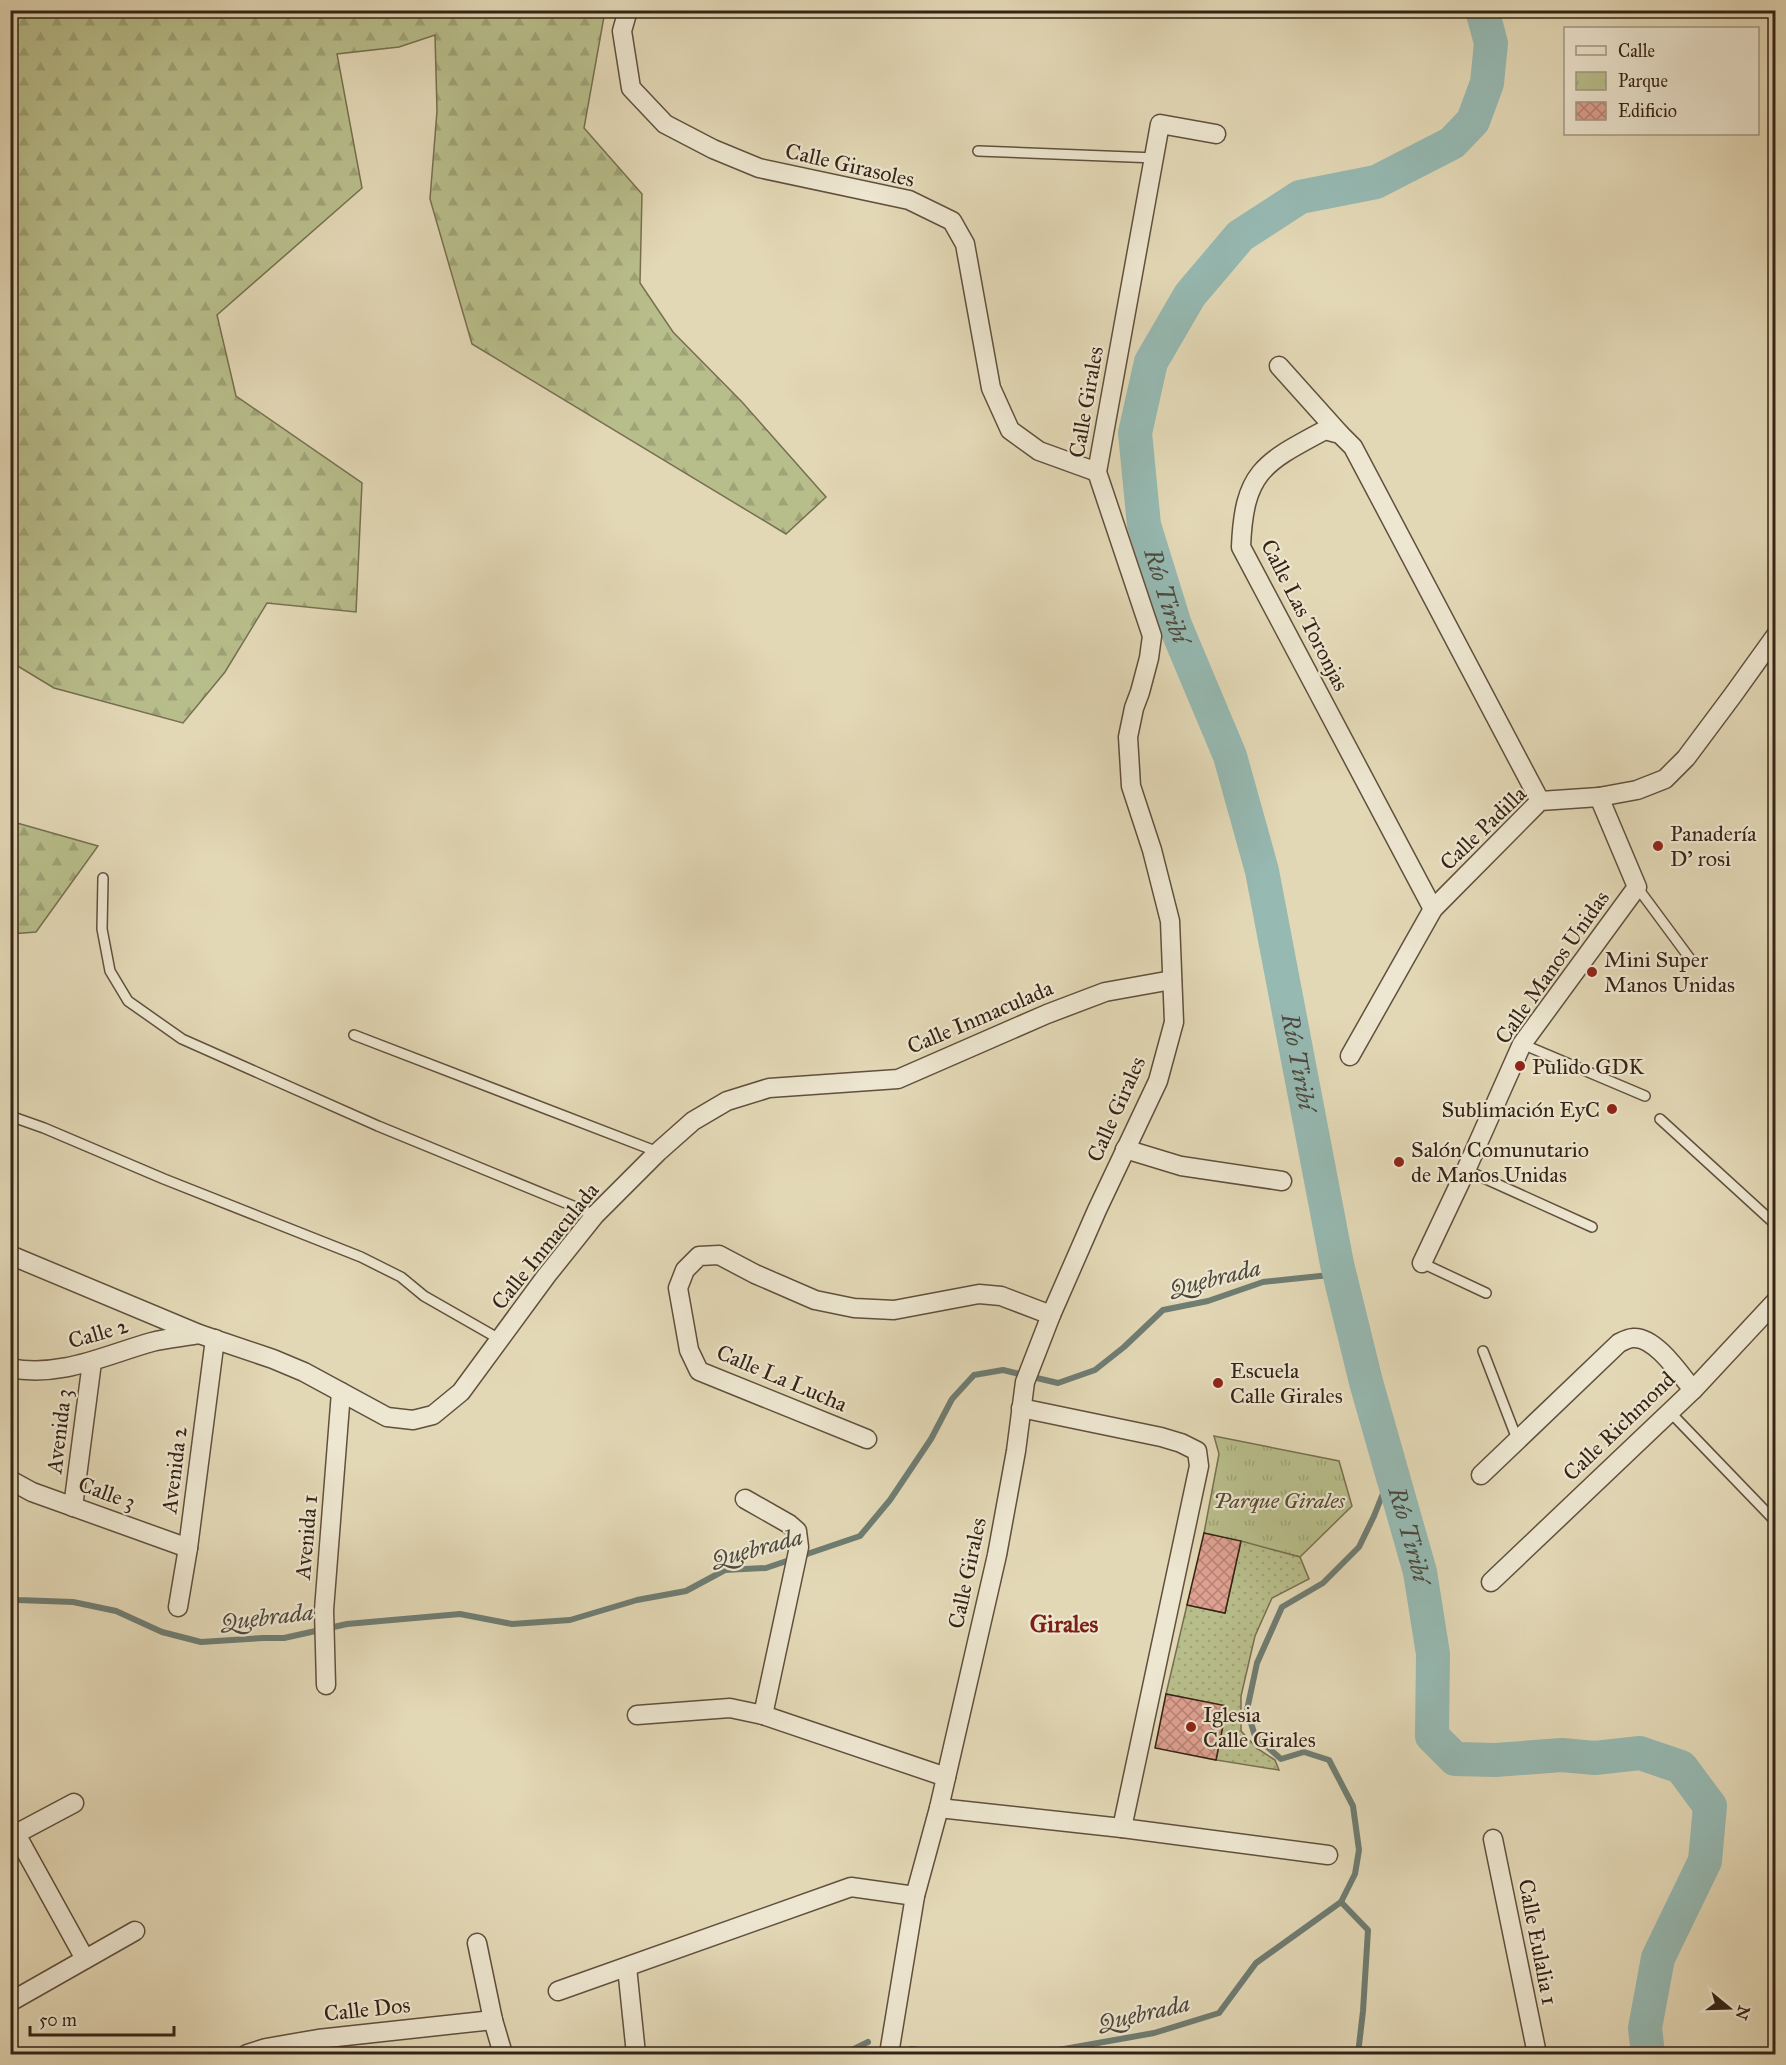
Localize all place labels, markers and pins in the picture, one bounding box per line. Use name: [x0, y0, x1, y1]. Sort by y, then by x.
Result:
place label: Panadería D' rosi: [1670, 820, 1757, 872]
marker: Panadería D' rosi: [1651, 839, 1665, 853]
place label: Mini Super Manos Unidas: [1604, 946, 1735, 998]
marker: Mini Super Manos Unidas: [1585, 965, 1599, 979]
place label: Pulido GDK: [1532, 1053, 1645, 1080]
marker: Pulido GDK: [1513, 1059, 1527, 1073]
place label: Sublimación EyC: [1441, 1096, 1600, 1123]
marker: Sublimación EyC: [1605, 1102, 1619, 1116]
place label: Salón Comunutario de Manos Unidas: [1411, 1136, 1589, 1188]
marker: Salón Comunutario de Manos Unidas: [1392, 1155, 1406, 1169]
place label: Escuela Calle Girales: [1230, 1357, 1343, 1409]
marker: Escuela Calle Girales: [1211, 1376, 1225, 1390]
place label: Iglesia Calle Girales: [1203, 1701, 1316, 1753]
marker: Iglesia Calle Girales: [1184, 1720, 1198, 1734]

